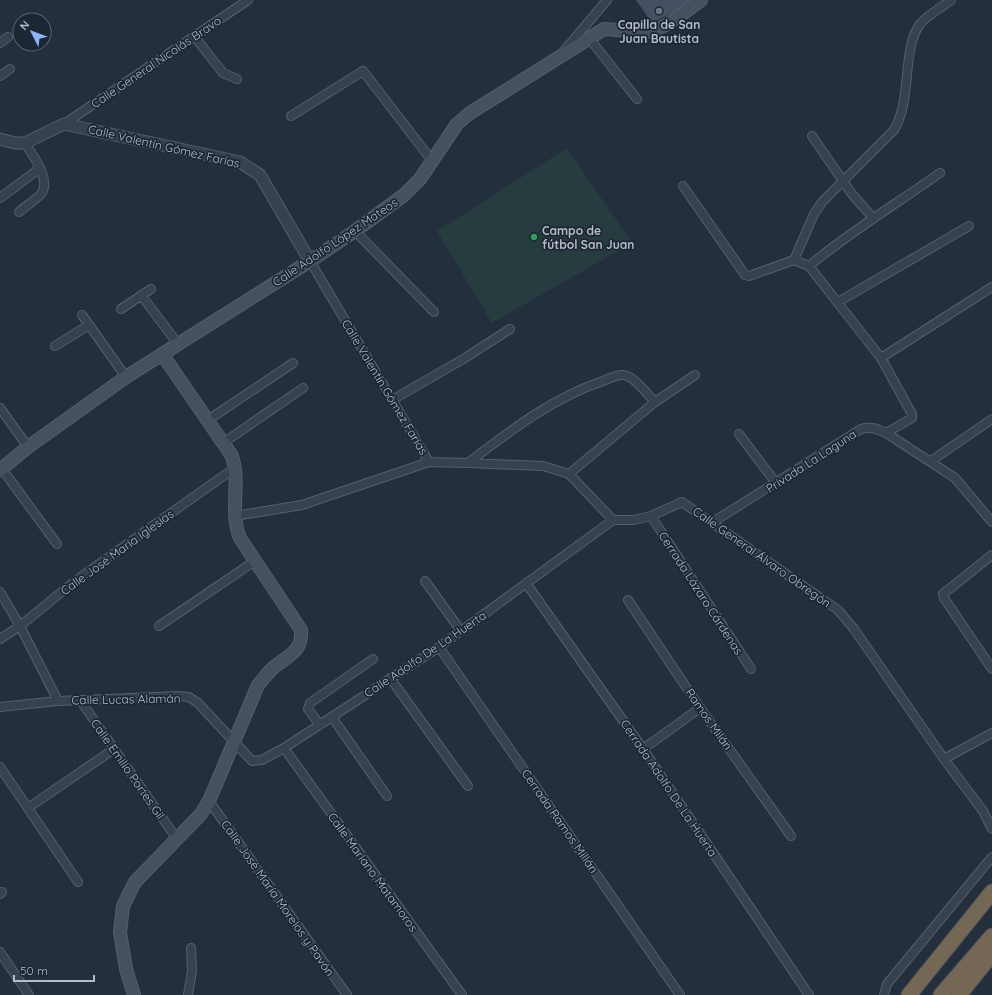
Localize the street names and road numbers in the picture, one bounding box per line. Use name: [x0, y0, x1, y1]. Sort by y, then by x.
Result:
street label: Calle General Nicolás Bravo: [88, 13, 224, 111]
street label: Calle Valentín Gómez Farías: [87, 121, 242, 171]
street label: Calle Adolfo López Mateos: [270, 194, 401, 289]
street label: Calle Valentín Gómez Farías: [339, 317, 432, 458]
street label: Privada La Laguna: [763, 426, 859, 496]
street label: Calle General Álvaro Obregón: [690, 504, 834, 610]
street label: Calle José María Iglesias: [57, 506, 177, 598]
street label: Cerrada Lázaro Cárdenas: [656, 529, 747, 658]
street label: Calle Adolfo De La Huerta: [361, 608, 489, 700]
street label: Ramos Milán: [682, 685, 736, 753]
street label: Calle Lucas Alamán: [71, 691, 181, 707]
street label: Calle Emilio Portes Gil: [88, 716, 168, 822]
street label: Cerrada Adolfo De La Huerta: [617, 717, 721, 859]
street label: Cerrada Ramos Millán: [518, 766, 602, 876]
street label: Calle Mariano Matamoros: [325, 809, 421, 935]
street label: Calle José María Morelos y Pavón: [218, 817, 338, 979]

